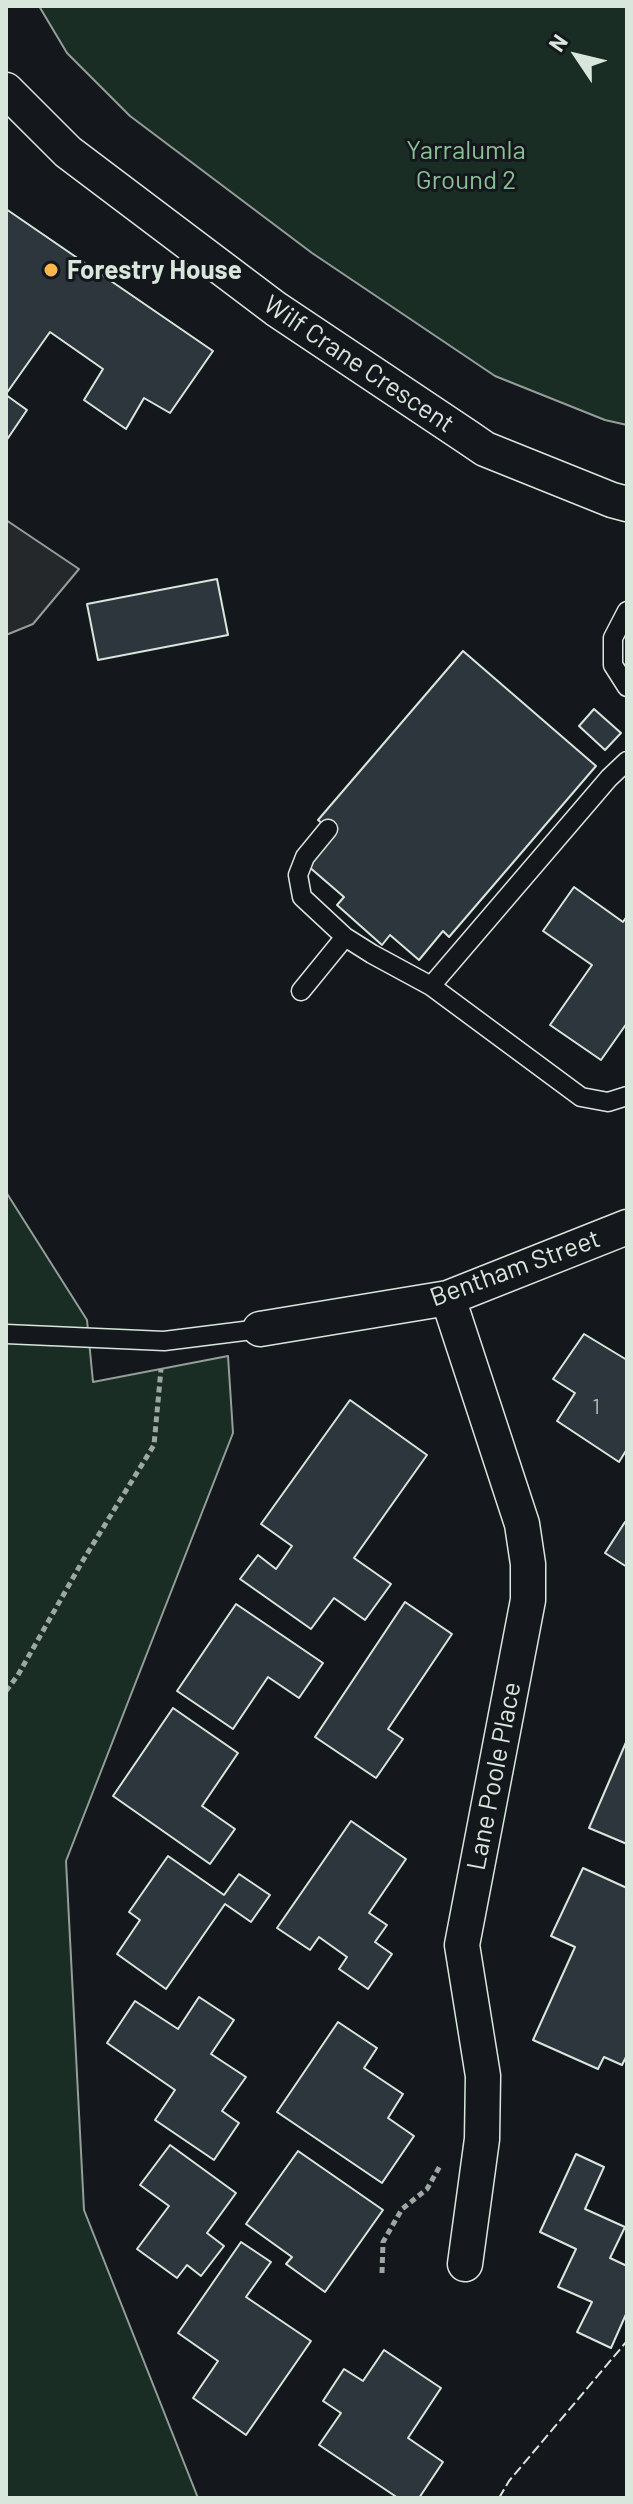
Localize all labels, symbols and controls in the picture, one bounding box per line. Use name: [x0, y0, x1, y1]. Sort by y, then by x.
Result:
north arrow: [537, 16, 617, 96]
text: N: [542, 29, 572, 56]
park label: Yarralumla Ground 2: [406, 134, 526, 196]
place label: Forestry House: [67, 254, 242, 286]
marker: Forestry House: [42, 261, 60, 279]
street label: Wilf Crane Crescent: [258, 289, 460, 439]
street label: Bentham Street: [426, 1223, 604, 1313]
house number: 1: [592, 1394, 600, 1420]
street label: Lane Poole Place: [460, 1679, 528, 1873]

